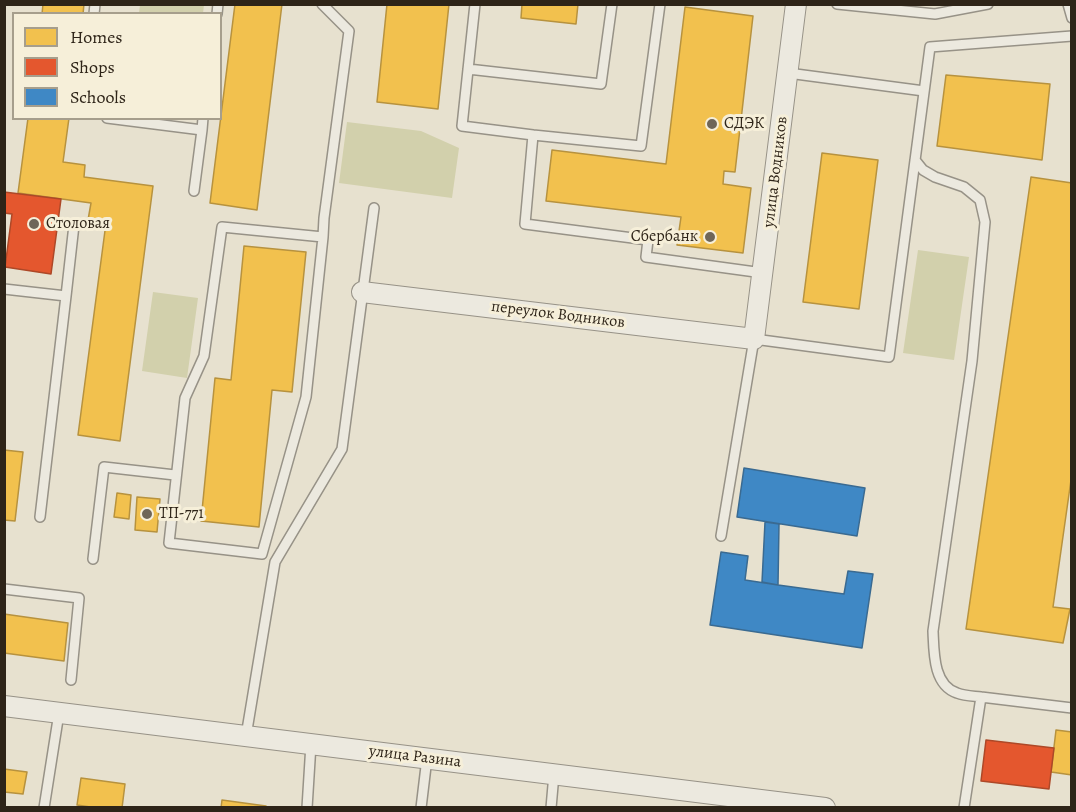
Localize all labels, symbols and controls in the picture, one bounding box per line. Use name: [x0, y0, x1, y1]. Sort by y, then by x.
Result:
legend: [12, 12, 222, 120]
text: Homes: [70, 25, 122, 49]
text: Shops: [70, 55, 115, 79]
text: Schools: [70, 85, 126, 109]
place label: СДЭК: [724, 114, 764, 134]
street label: улица Водников: [760, 115, 792, 229]
marker: СДЭК: [705, 117, 719, 131]
place label: Столовая: [46, 214, 110, 234]
marker: Столовая: [27, 217, 41, 231]
place label: Сбербанк: [631, 227, 698, 247]
marker: Сбербанк: [703, 230, 717, 244]
street label: переулок Водников: [490, 297, 626, 333]
place label: ТП-771: [159, 504, 204, 524]
marker: ТП-771: [140, 507, 154, 521]
street label: улица Разина: [368, 742, 462, 772]

